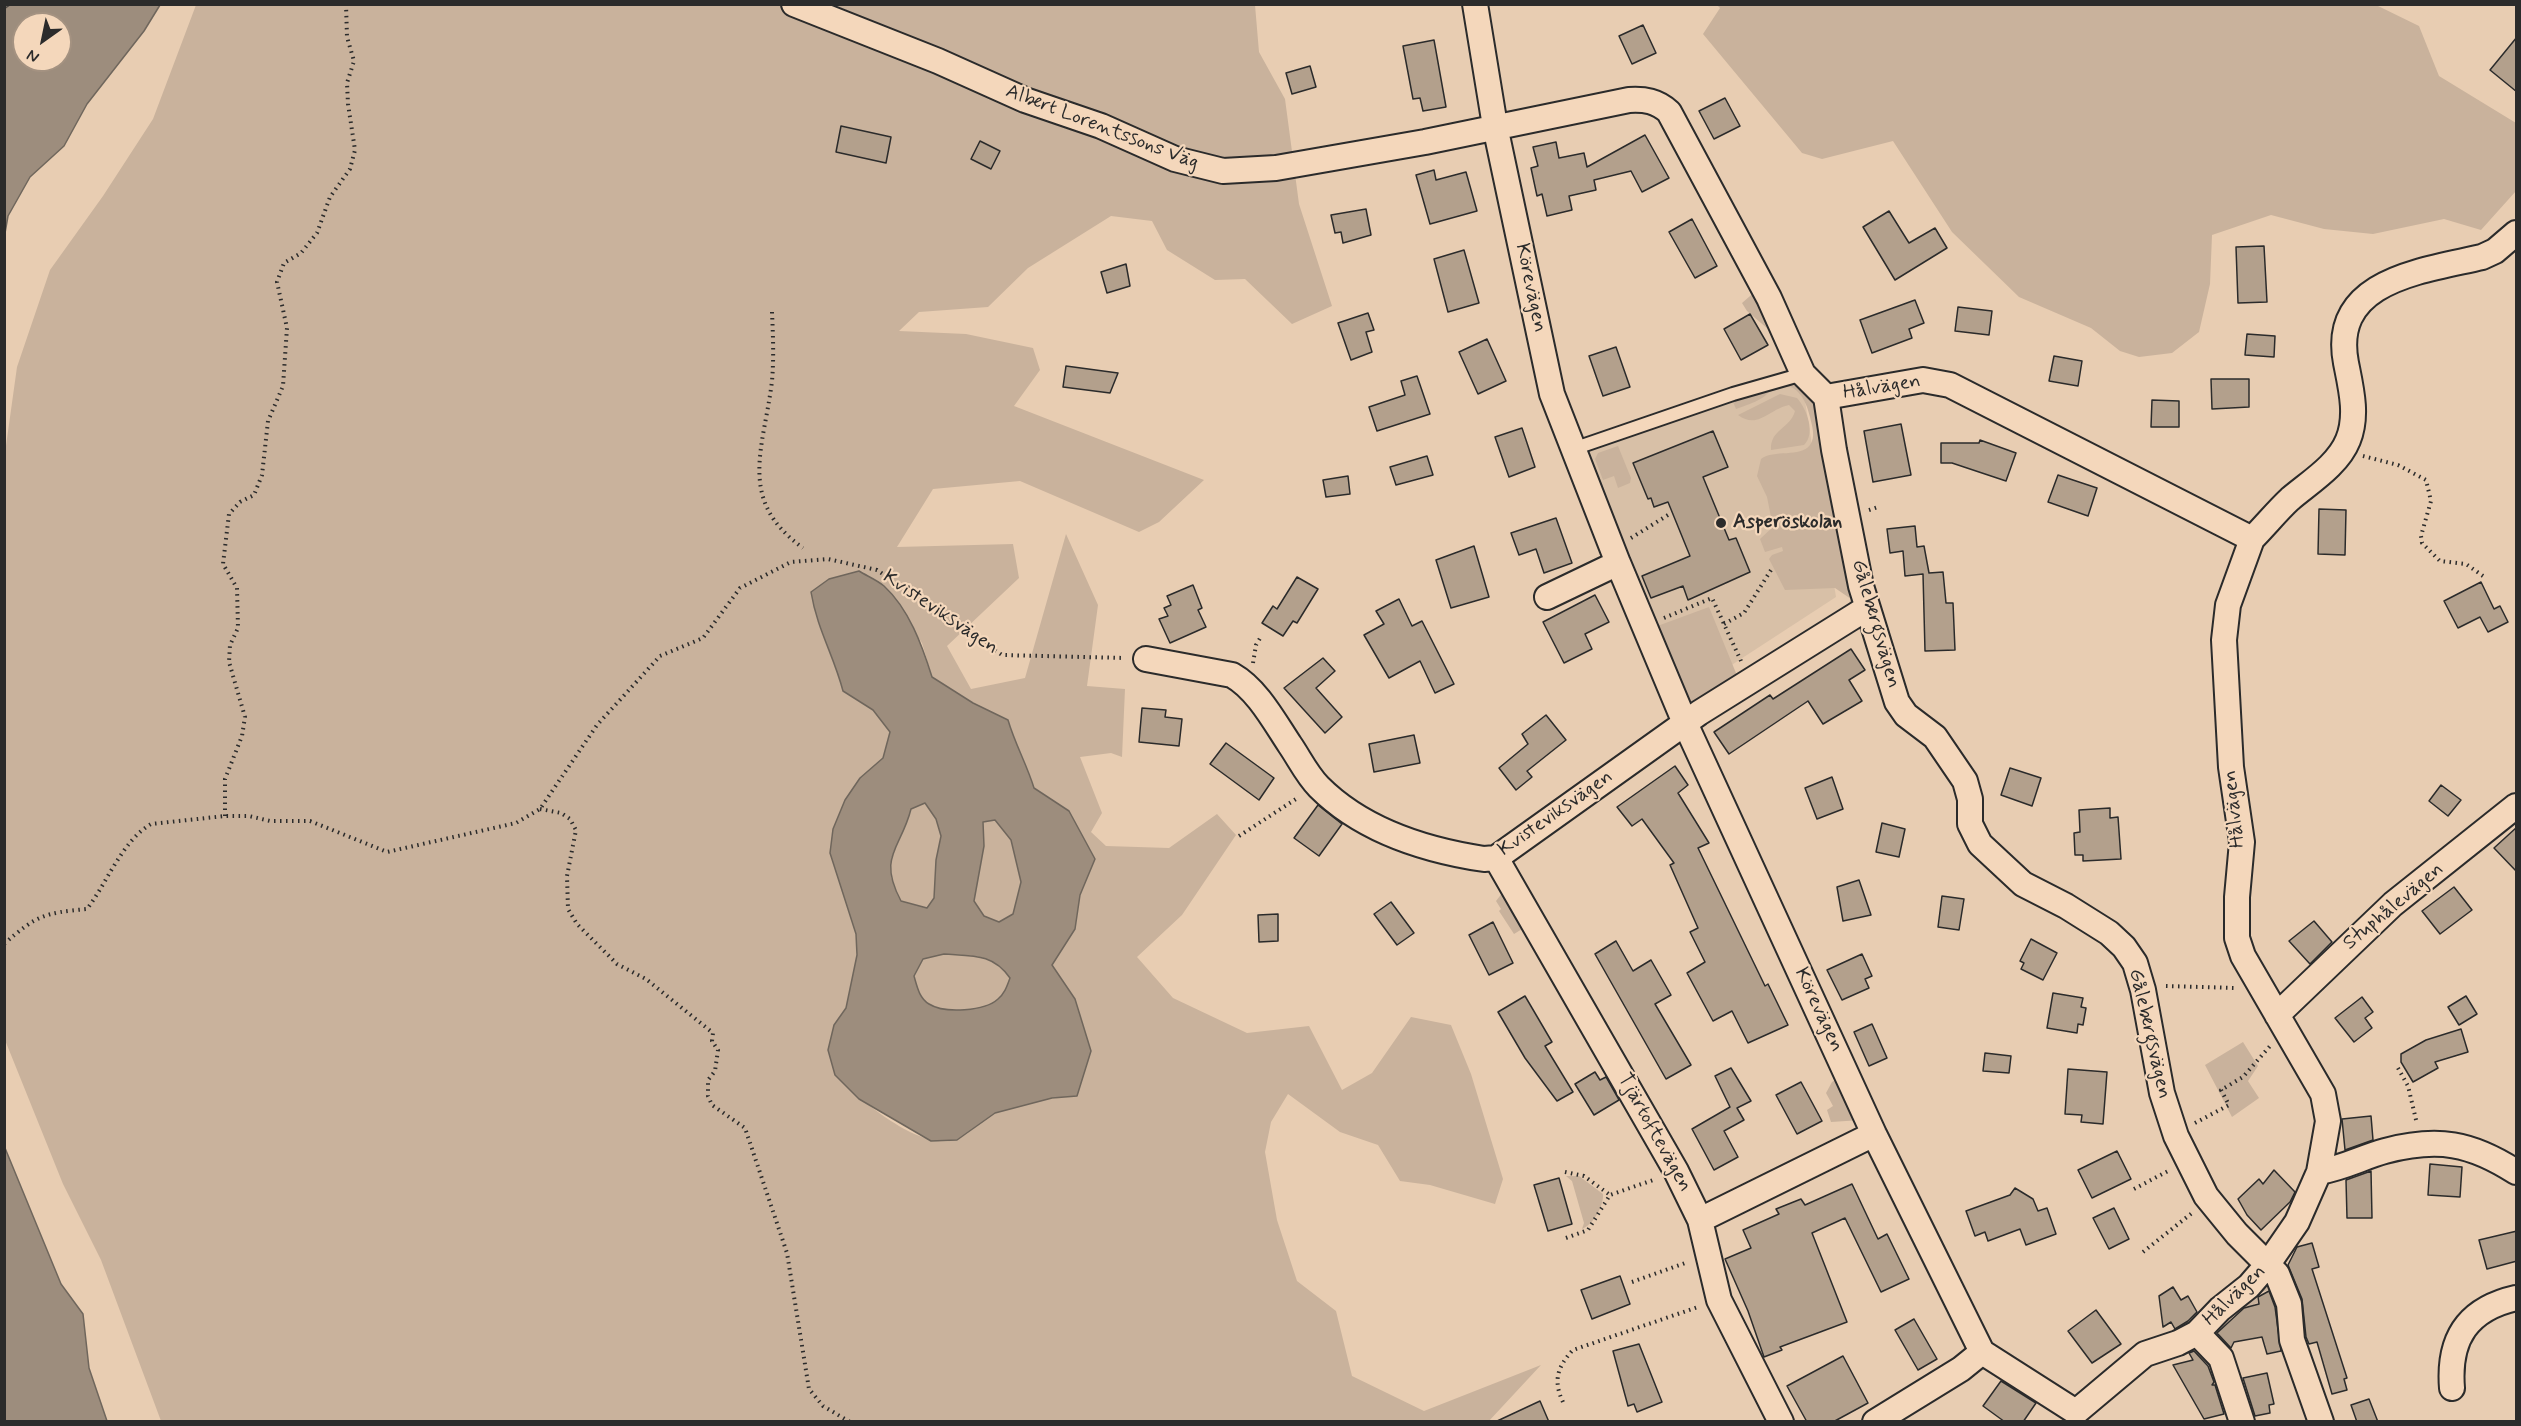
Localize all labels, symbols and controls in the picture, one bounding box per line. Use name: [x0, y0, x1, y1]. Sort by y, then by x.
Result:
north arrow: [12, 12, 72, 72]
text: N: [23, 44, 43, 68]
street label: Albert Lorentssons Väg: [1002, 80, 1202, 176]
street label: Körevägen: [1509, 241, 1551, 335]
street label: Hålvägen: [1842, 370, 1922, 406]
place label: Asperöskolan: [1733, 511, 1842, 535]
marker: Asperöskolan: [1714, 516, 1728, 530]
street label: Gålebergsvägen: [1845, 557, 1905, 691]
street label: Kvisteviksvägen: [878, 565, 1002, 661]
street label: Kvisteviksvägen: [1494, 766, 1618, 862]
street label: Hålvägen: [2219, 769, 2251, 849]
street label: Stuphålevägen: [2339, 858, 2449, 956]
street label: Körevägen: [1788, 964, 1848, 1056]
street label: Gålebergsvägen: [2122, 967, 2176, 1101]
street label: Tjärtoftevägen: [1612, 1070, 1696, 1196]
street label: Hålvägen: [2199, 1260, 2271, 1332]

